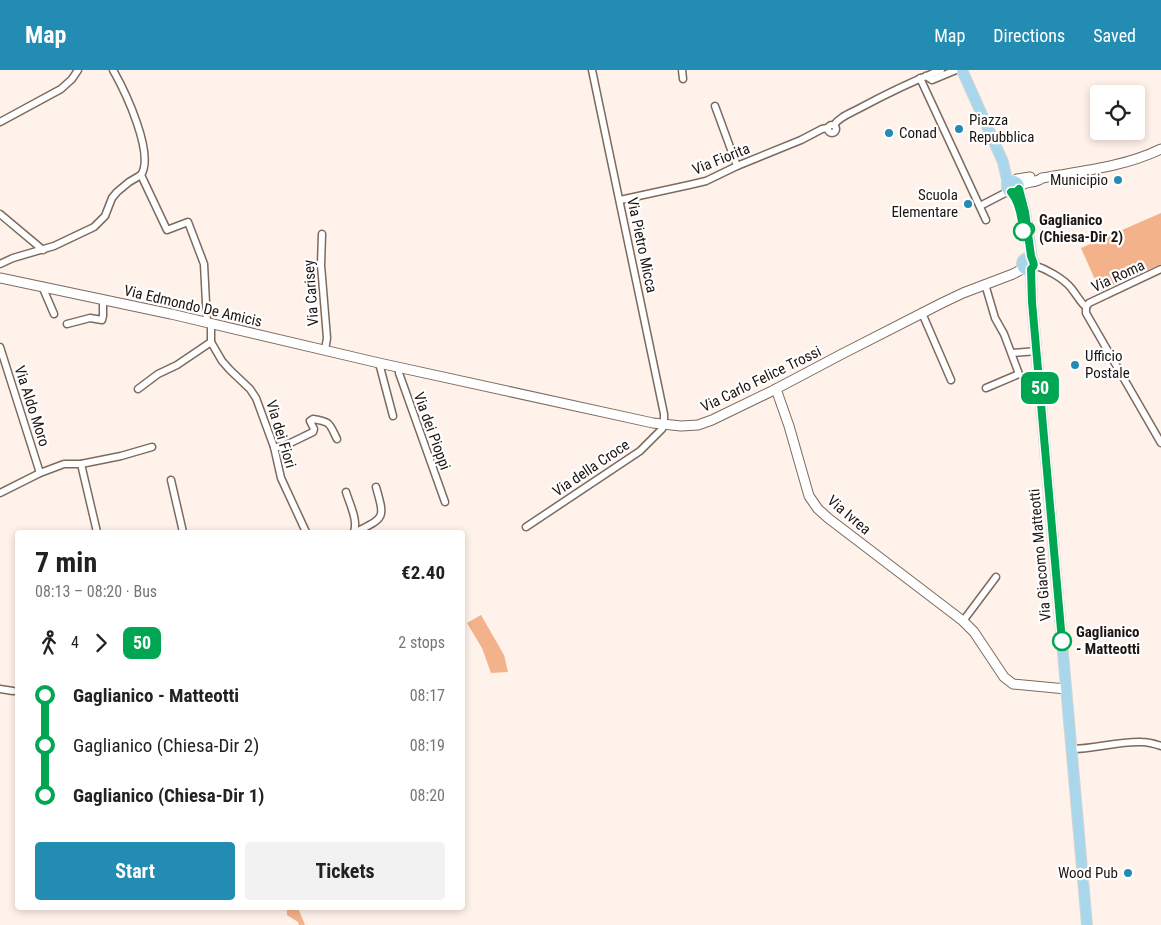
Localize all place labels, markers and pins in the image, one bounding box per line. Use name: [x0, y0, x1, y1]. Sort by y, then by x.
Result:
place label: Piazza Repubblica: [969, 111, 1034, 146]
marker: Piazza Repubblica: [953, 123, 965, 135]
place label: Conad: [899, 124, 937, 142]
marker: Conad: [883, 127, 895, 139]
place label: Municipio: [1050, 171, 1108, 189]
marker: Municipio: [1112, 174, 1124, 186]
place label: Scuola Elementare: [891, 186, 958, 221]
marker: Scuola Elementare: [962, 198, 974, 210]
place label: Gaglianico (Chiesa-Dir 2): [1039, 211, 1123, 246]
unlabelled marker: [1013, 221, 1033, 241]
marker: Gaglianico (Chiesa-Dir 2): [1021, 222, 1035, 236]
place label: Ufficio Postale: [1085, 347, 1130, 382]
marker: Ufficio Postale: [1069, 359, 1081, 371]
place label: Gaglianico - Matteotti: [1076, 623, 1140, 658]
marker: Gaglianico - Matteotti: [1052, 631, 1072, 651]
place label: Wood Pub: [1058, 864, 1118, 882]
marker: Wood Pub: [1122, 867, 1134, 879]

